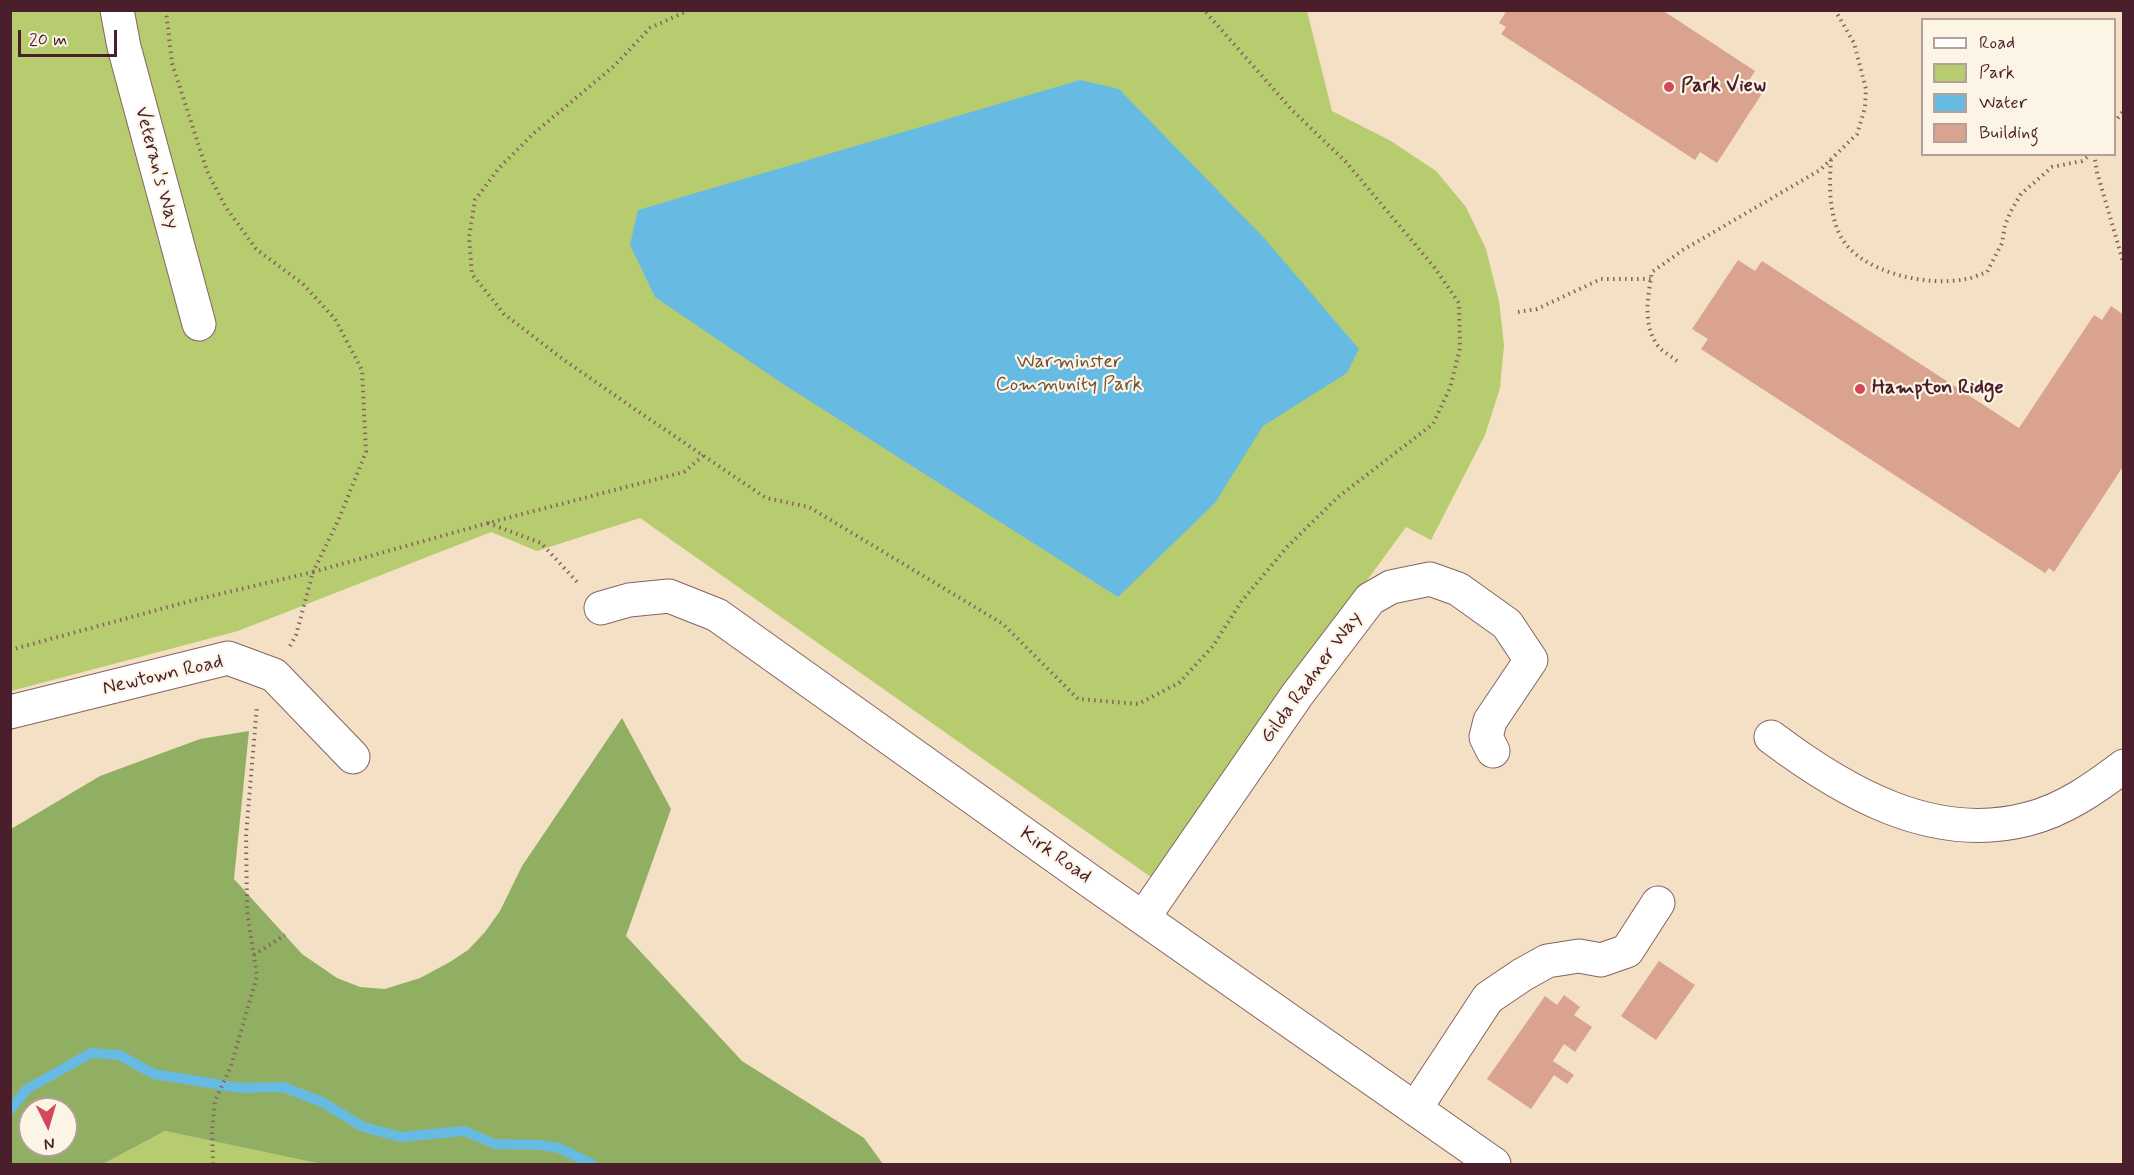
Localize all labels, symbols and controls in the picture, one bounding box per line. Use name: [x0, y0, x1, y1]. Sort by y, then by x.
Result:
scale bar: [21, 18, 120, 56]
legend: [1921, 18, 2116, 156]
text: 20 m: [29, 28, 67, 52]
text: Road: [1979, 31, 2015, 55]
text: Park: [1979, 61, 2015, 85]
place label: Park View: [1681, 75, 1766, 99]
marker: Park View: [1662, 80, 1676, 94]
text: Water: [1979, 91, 2027, 115]
street label: Veteran's Way: [128, 104, 184, 232]
text: Building: [1979, 121, 2039, 145]
park label: Warminster Community Park: [995, 351, 1143, 398]
place label: Hampton Ridge: [1872, 377, 2003, 401]
marker: Hampton Ridge: [1853, 382, 1867, 396]
street label: Gilda Radner Way: [1256, 607, 1368, 749]
street label: Newtown Road: [100, 650, 226, 702]
street label: Kirk Road: [1014, 823, 1096, 889]
north arrow: [18, 1097, 78, 1157]
text: N: [43, 1133, 56, 1154]

